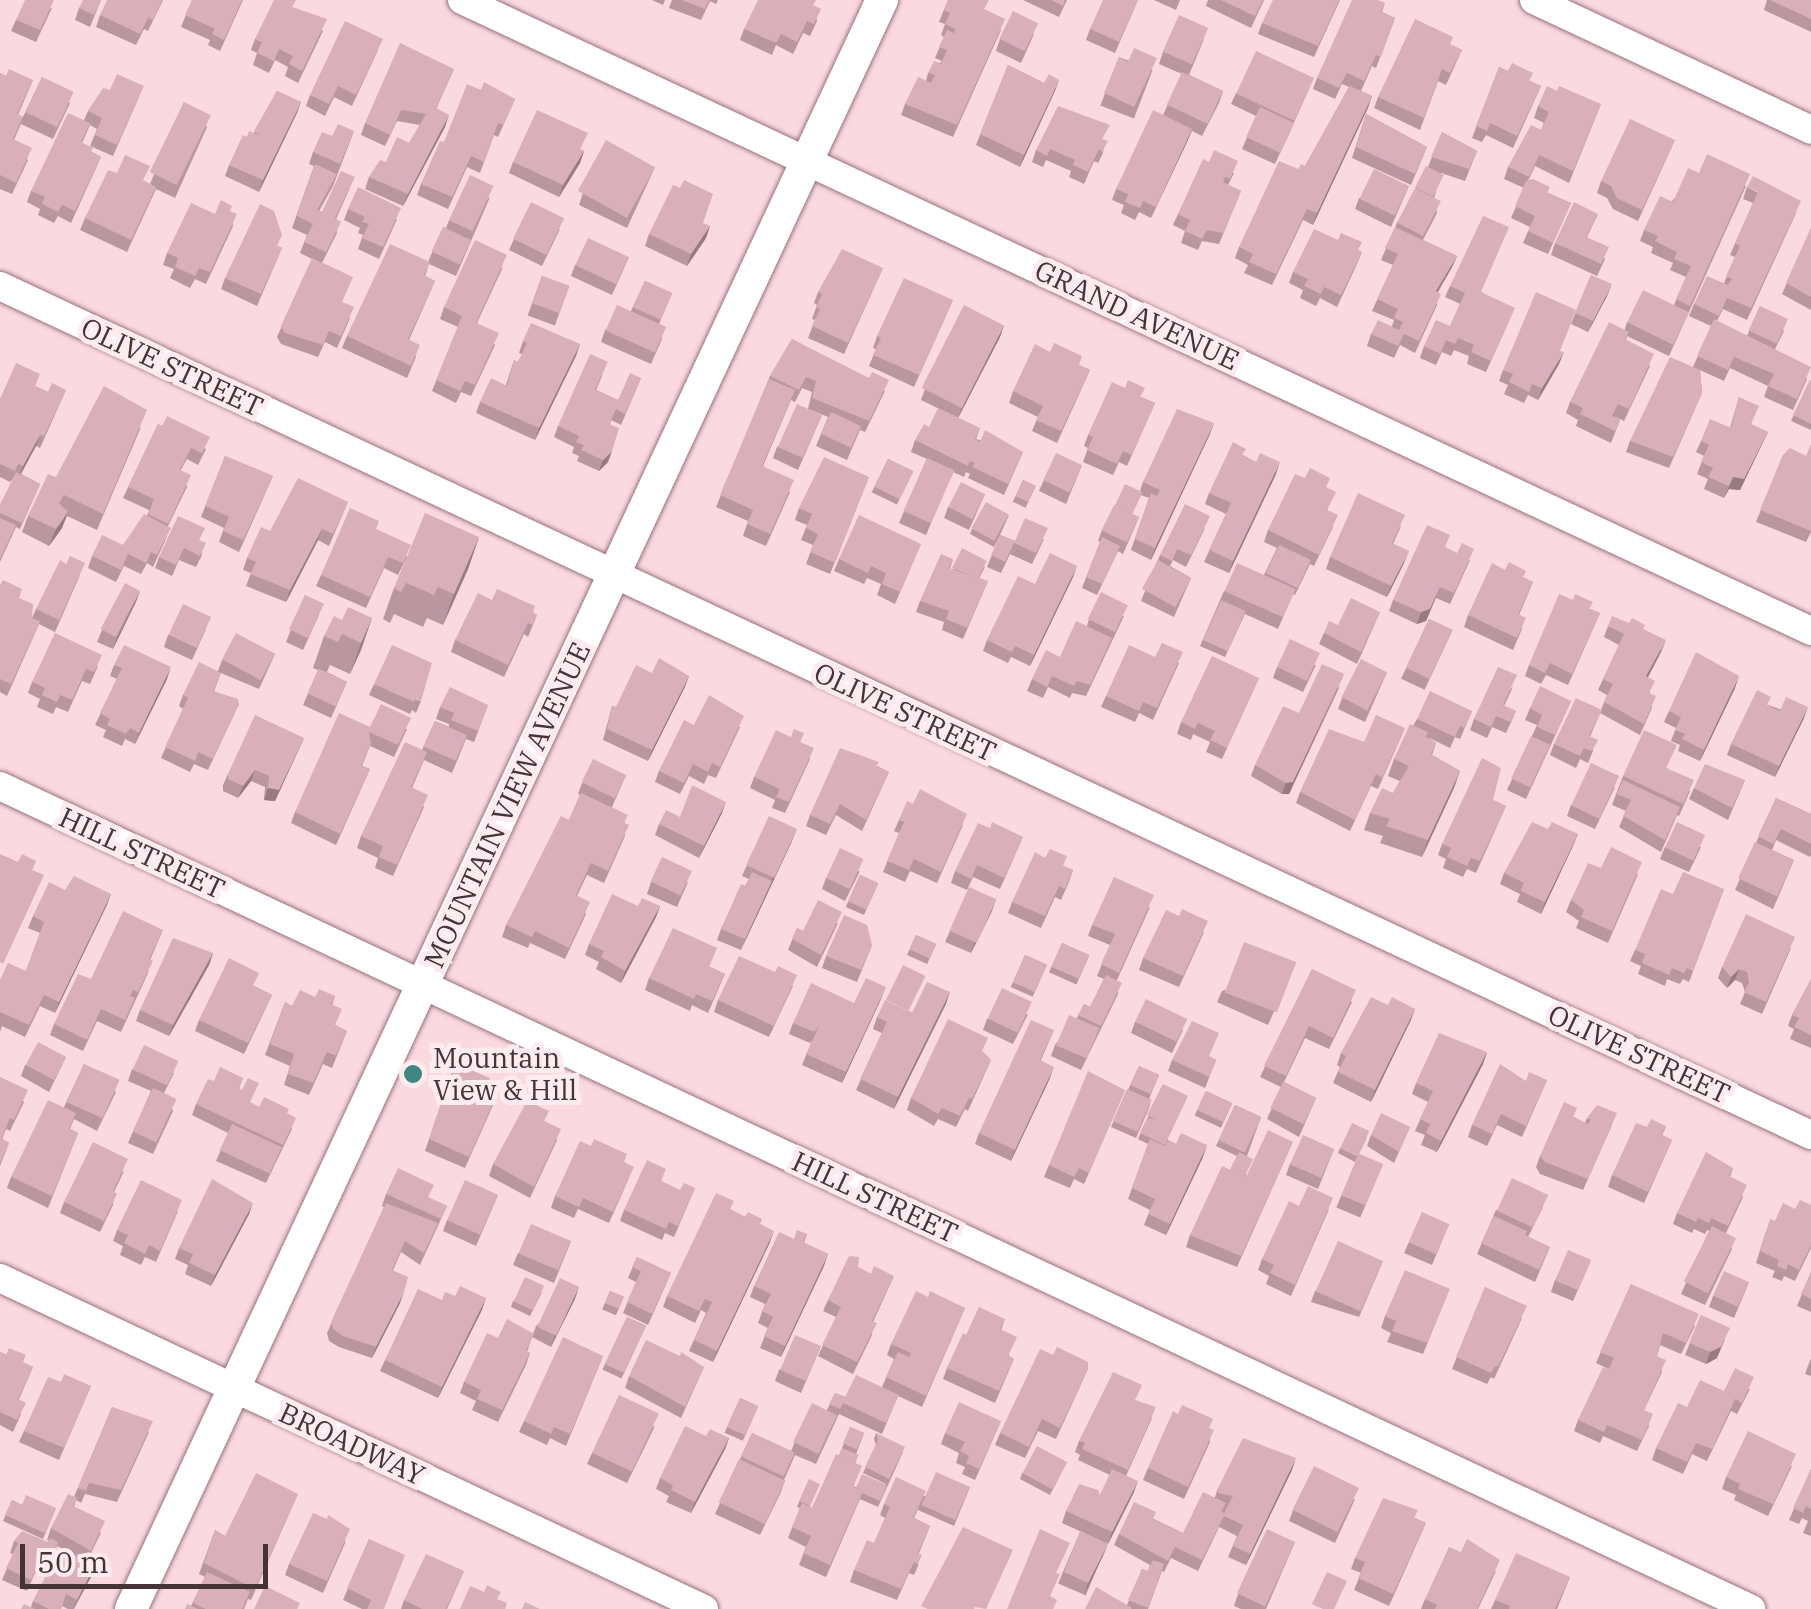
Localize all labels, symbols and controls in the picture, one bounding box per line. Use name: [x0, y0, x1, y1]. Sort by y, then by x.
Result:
street label: GRAND AVENUE: [1030, 253, 1244, 377]
street label: OLIVE STREET: [76, 310, 268, 424]
street label: MOUNTAIN VIEW AVENUE: [417, 637, 597, 973]
street label: OLIVE STREET: [809, 655, 1001, 769]
street label: HILL STREET: [54, 800, 230, 906]
street label: OLIVE STREET: [1543, 997, 1735, 1111]
place label: Mountain View & Hill: [433, 1041, 577, 1107]
marker: Mountain View & Hill: [402, 1063, 424, 1085]
street label: HILL STREET: [787, 1144, 963, 1250]
street label: BROADWAY: [274, 1396, 430, 1492]
scale bar: [25, 1524, 272, 1586]
text: 50 m: [37, 1542, 109, 1581]

